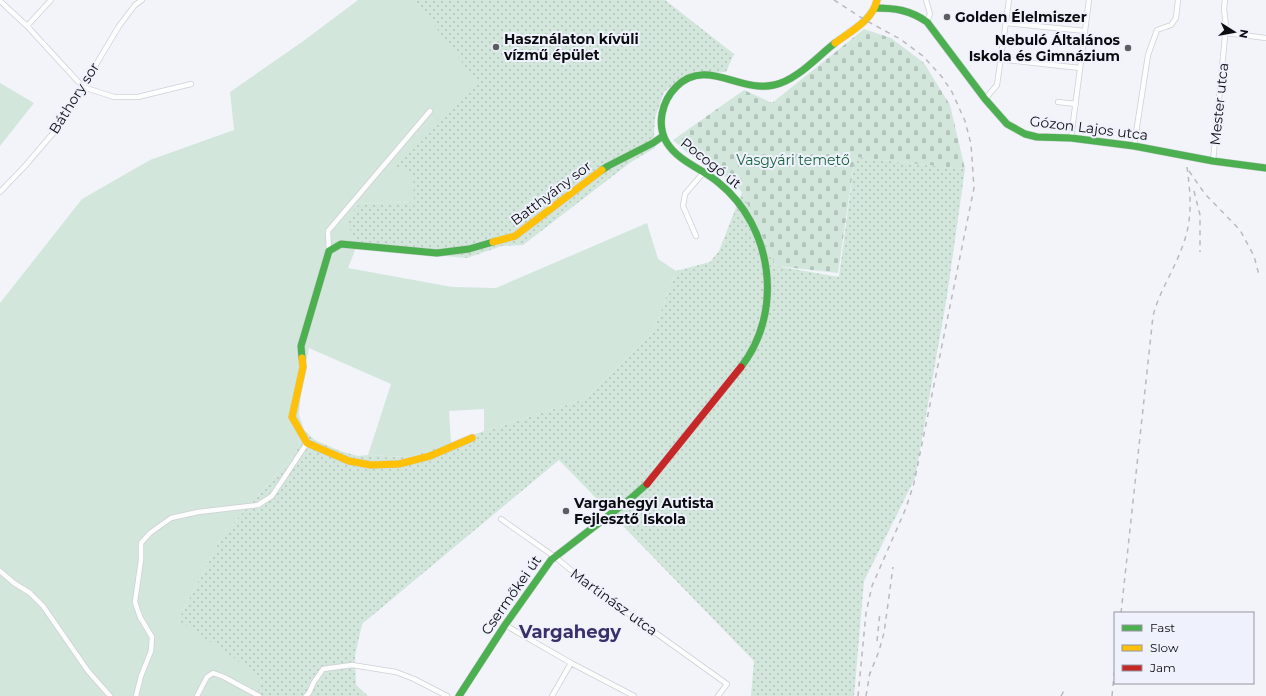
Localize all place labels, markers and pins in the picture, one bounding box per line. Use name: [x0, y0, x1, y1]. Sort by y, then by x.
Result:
place label: Golden Élelmiszer: [955, 8, 1087, 26]
marker: Golden Élelmiszer: [942, 12, 952, 22]
place label: Használaton kívüli vízmű épület: [503, 30, 639, 64]
place label: Nebuló Általános Iskola és Gimnázium: [969, 31, 1121, 65]
marker: Használaton kívüli vízmű épület: [491, 42, 501, 52]
marker: Nebuló Általános Iskola és Gimnázium: [1123, 43, 1133, 53]
place label: Vargahegyi Autista Fejlesztő Iskola: [573, 494, 714, 528]
marker: Vargahegyi Autista Fejlesztő Iskola: [561, 506, 571, 516]

